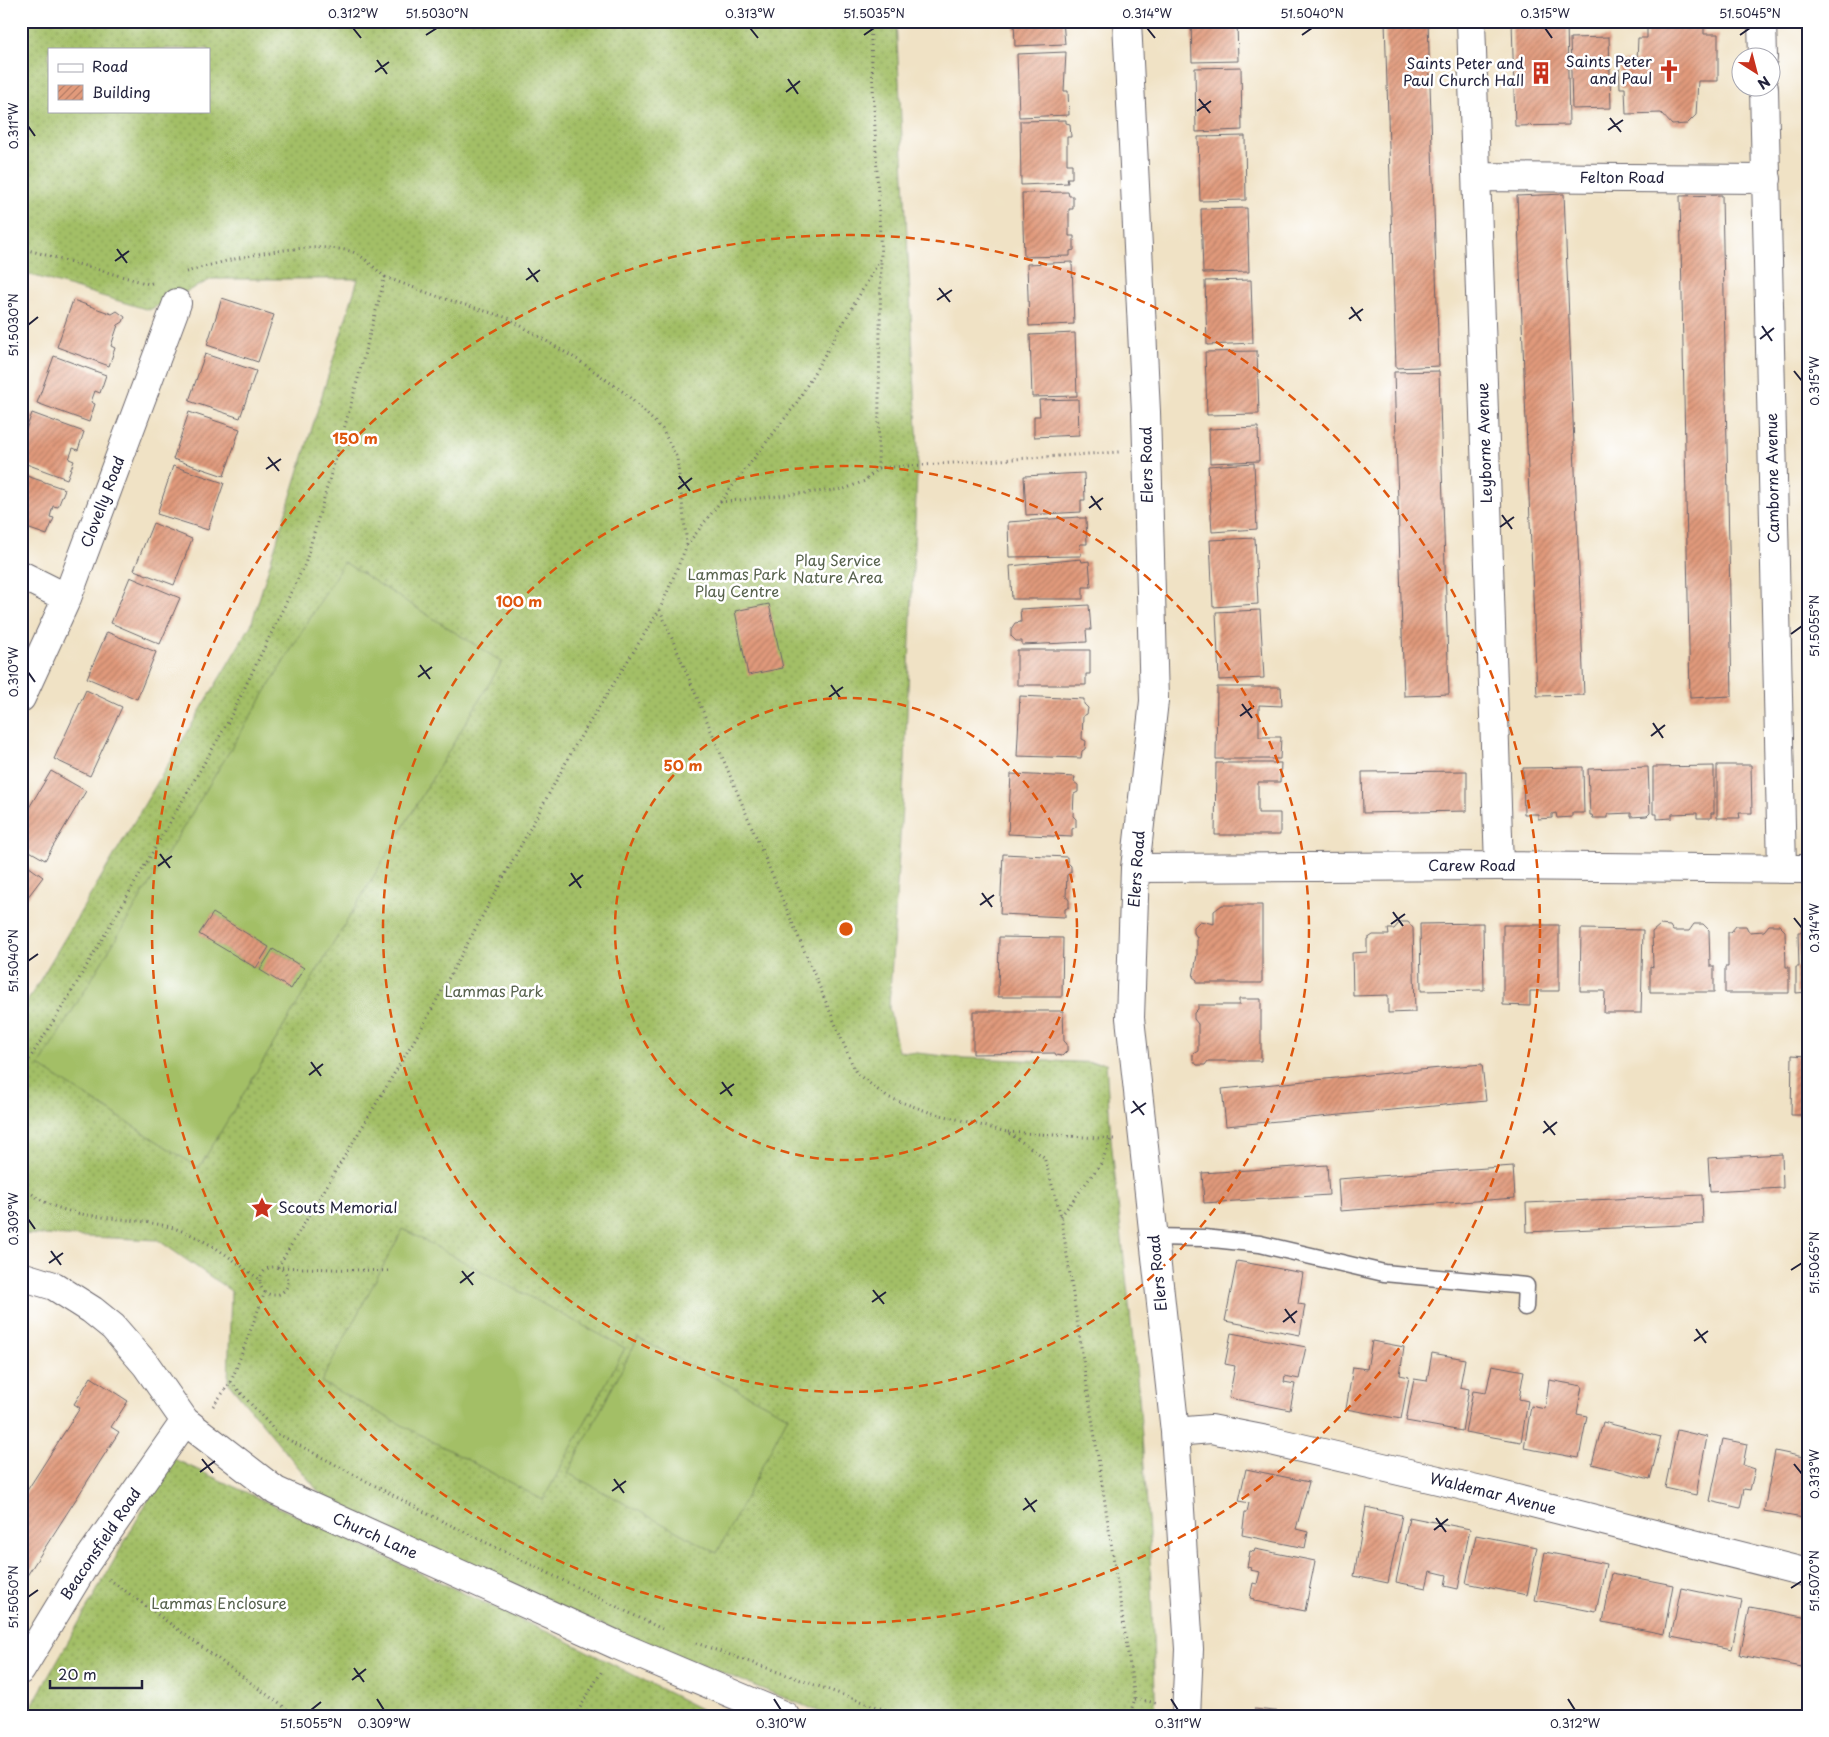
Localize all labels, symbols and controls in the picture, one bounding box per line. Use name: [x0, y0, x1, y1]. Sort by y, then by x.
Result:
text: 0.312°W: [328, 4, 379, 22]
text: 51.5030°N: [405, 4, 469, 22]
text: 0.313°W: [725, 4, 776, 22]
text: 51.5035°N: [843, 4, 905, 22]
text: 0.314°W: [1122, 4, 1172, 22]
text: 51.5040°N: [1280, 4, 1344, 22]
text: 0.315°W: [1520, 4, 1570, 22]
text: 51.5045°N: [1719, 4, 1781, 22]
legend: [48, 48, 210, 112]
north arrow: [1732, 48, 1782, 98]
place label: Saints Peter and Paul: [1566, 49, 1652, 89]
place label: Saints Peter and Paul Church Hall: [1403, 51, 1524, 91]
text: Road: [92, 54, 128, 77]
church icon: Saints Peter and Paul: [1656, 58, 1682, 84]
building icon: Saints Peter and Paul Church Hall: [1528, 60, 1554, 86]
text: N: [1753, 71, 1775, 95]
text: Building: [92, 80, 151, 103]
text: 0.311°W: [4, 102, 22, 149]
street label: Felton Road: [1580, 165, 1664, 188]
text: 51.5030°N: [4, 293, 22, 357]
text: 0.315°W: [1805, 356, 1823, 406]
street label: Leyborne Avenue: [1470, 382, 1497, 504]
street label: Camborne Avenue: [1759, 413, 1784, 543]
text: 150 m: [332, 426, 378, 449]
street label: Elers Road: [1133, 426, 1158, 504]
street label: Clovelly Road: [74, 452, 130, 551]
park label: Play Service Nature Area: [793, 548, 884, 588]
park label: Lammas Park Play Centre: [687, 562, 787, 602]
text: 100 m: [496, 589, 542, 612]
text: 51.5055°N: [1805, 595, 1823, 657]
text: 0.310°W: [4, 646, 22, 697]
text: 50 m: [664, 753, 702, 776]
street label: Elers Road: [1121, 830, 1150, 908]
street label: Carew Road: [1428, 853, 1516, 876]
text: 0.314°W: [1805, 903, 1823, 953]
centre of rings: [837, 920, 855, 938]
text: 51.5040°N: [4, 929, 22, 993]
park label: Lammas Park: [444, 979, 544, 1002]
text: 0.309°W: [4, 1192, 22, 1246]
place icon: Scouts Memorial: [249, 1195, 275, 1221]
place label: Scouts Memorial: [278, 1195, 397, 1218]
text: 51.5065°N: [1805, 1232, 1823, 1294]
street label: Elers Road: [1141, 1234, 1172, 1313]
text: 0.313°W: [1805, 1448, 1823, 1499]
street label: Waldemar Avenue: [1428, 1466, 1559, 1519]
street label: Beaconsfield Road: [54, 1483, 146, 1604]
street label: Church Lane: [329, 1506, 422, 1564]
text: 51.5070°N: [1805, 1550, 1823, 1612]
text: 51.5050°N: [4, 1565, 22, 1629]
park label: Lammas Enclosure: [151, 1591, 287, 1614]
scale bar: [50, 1657, 142, 1689]
text: 20 m: [58, 1662, 97, 1685]
text: 51.5055°N: [280, 1714, 342, 1732]
text: 0.309°W: [357, 1714, 411, 1732]
text: 0.310°W: [756, 1714, 807, 1732]
text: 0.311°W: [1155, 1714, 1202, 1732]
text: 0.312°W: [1550, 1714, 1601, 1732]

